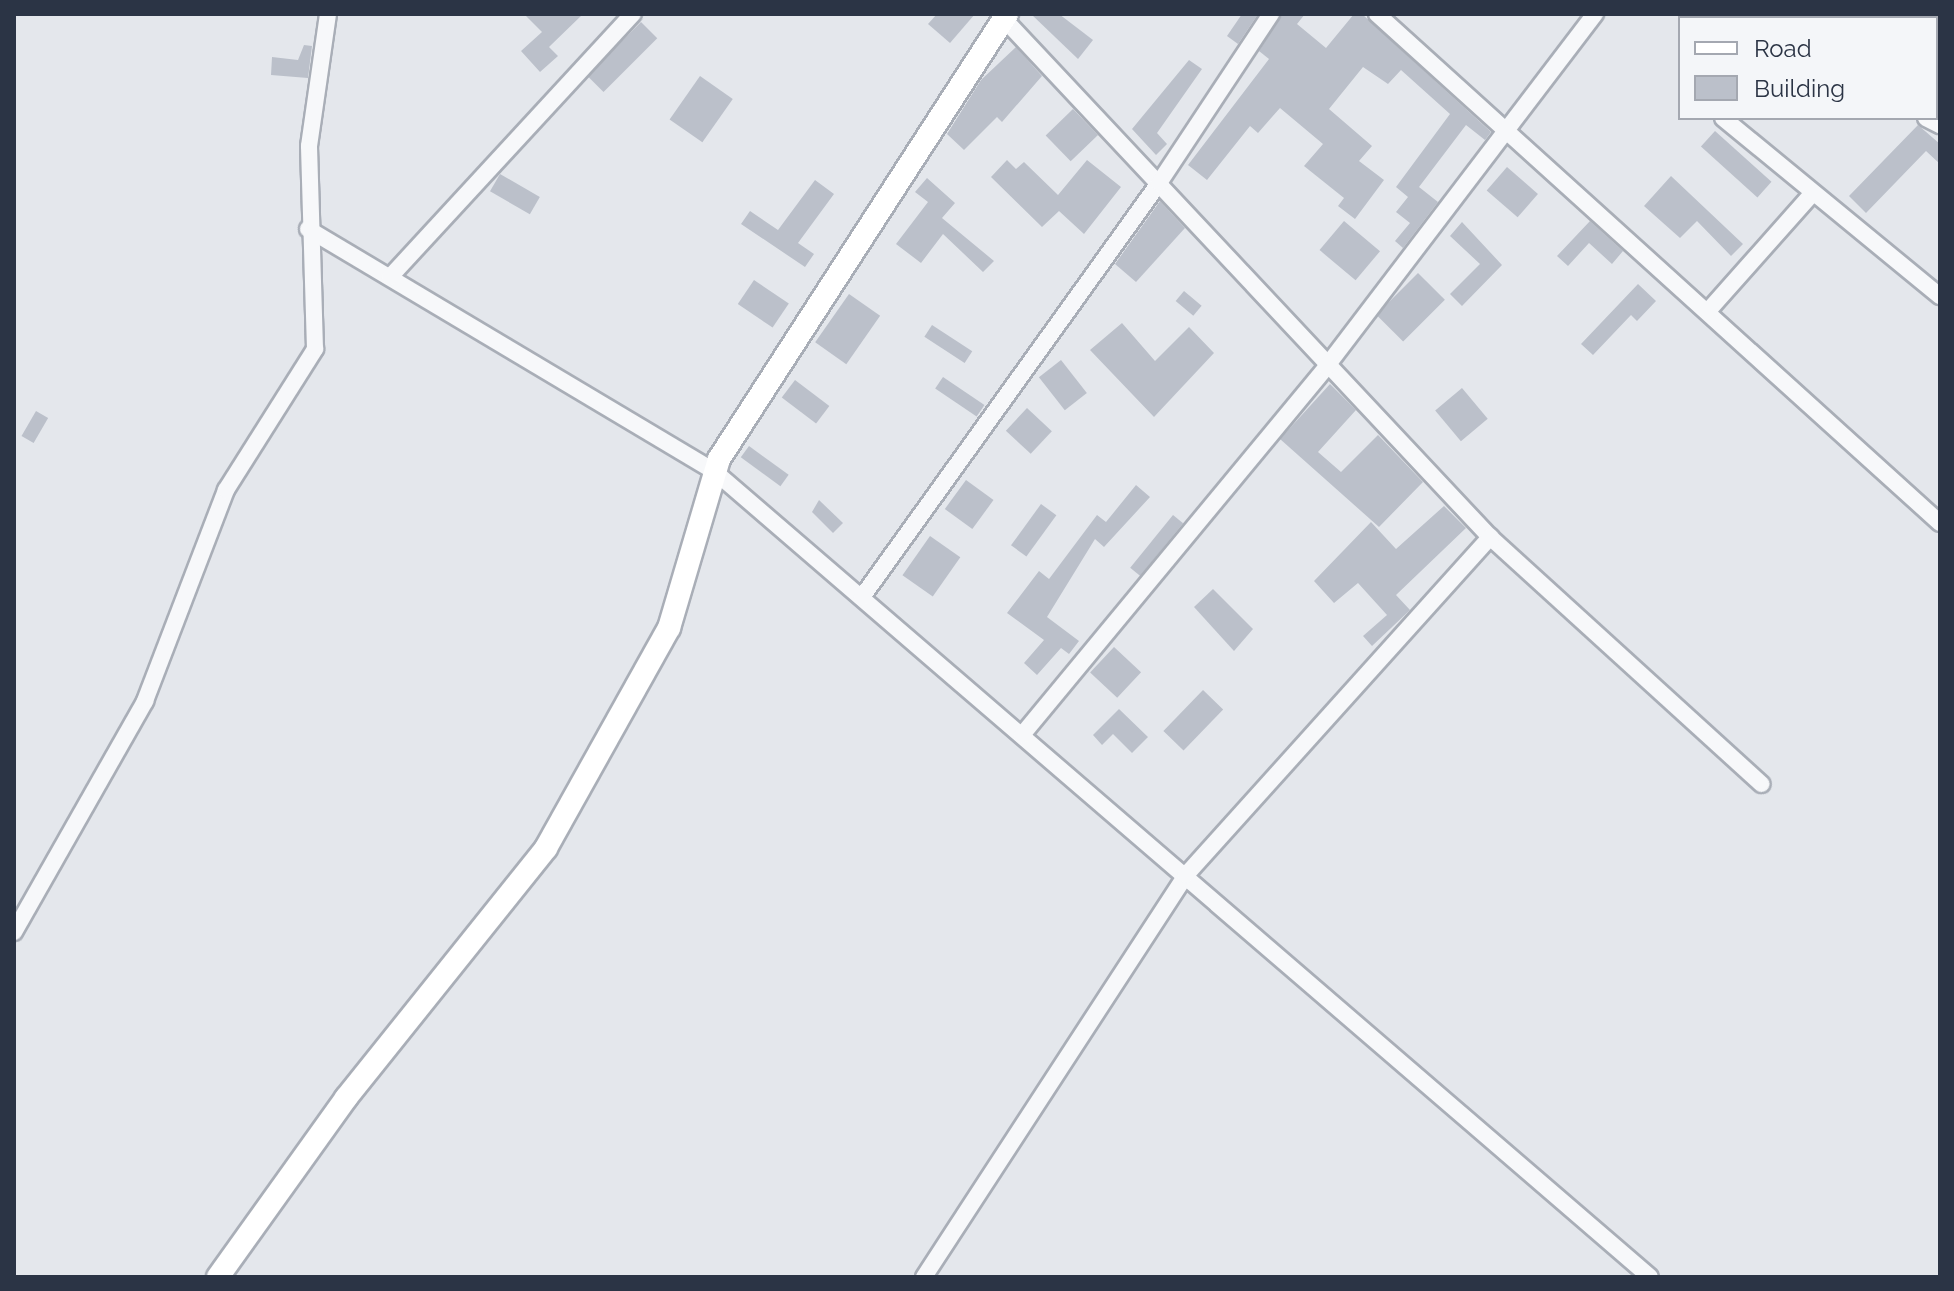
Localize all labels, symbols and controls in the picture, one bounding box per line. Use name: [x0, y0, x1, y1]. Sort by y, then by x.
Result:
legend: [1678, 16, 1938, 120]
text: Road: [1754, 34, 1812, 63]
text: Building: [1754, 74, 1845, 103]

